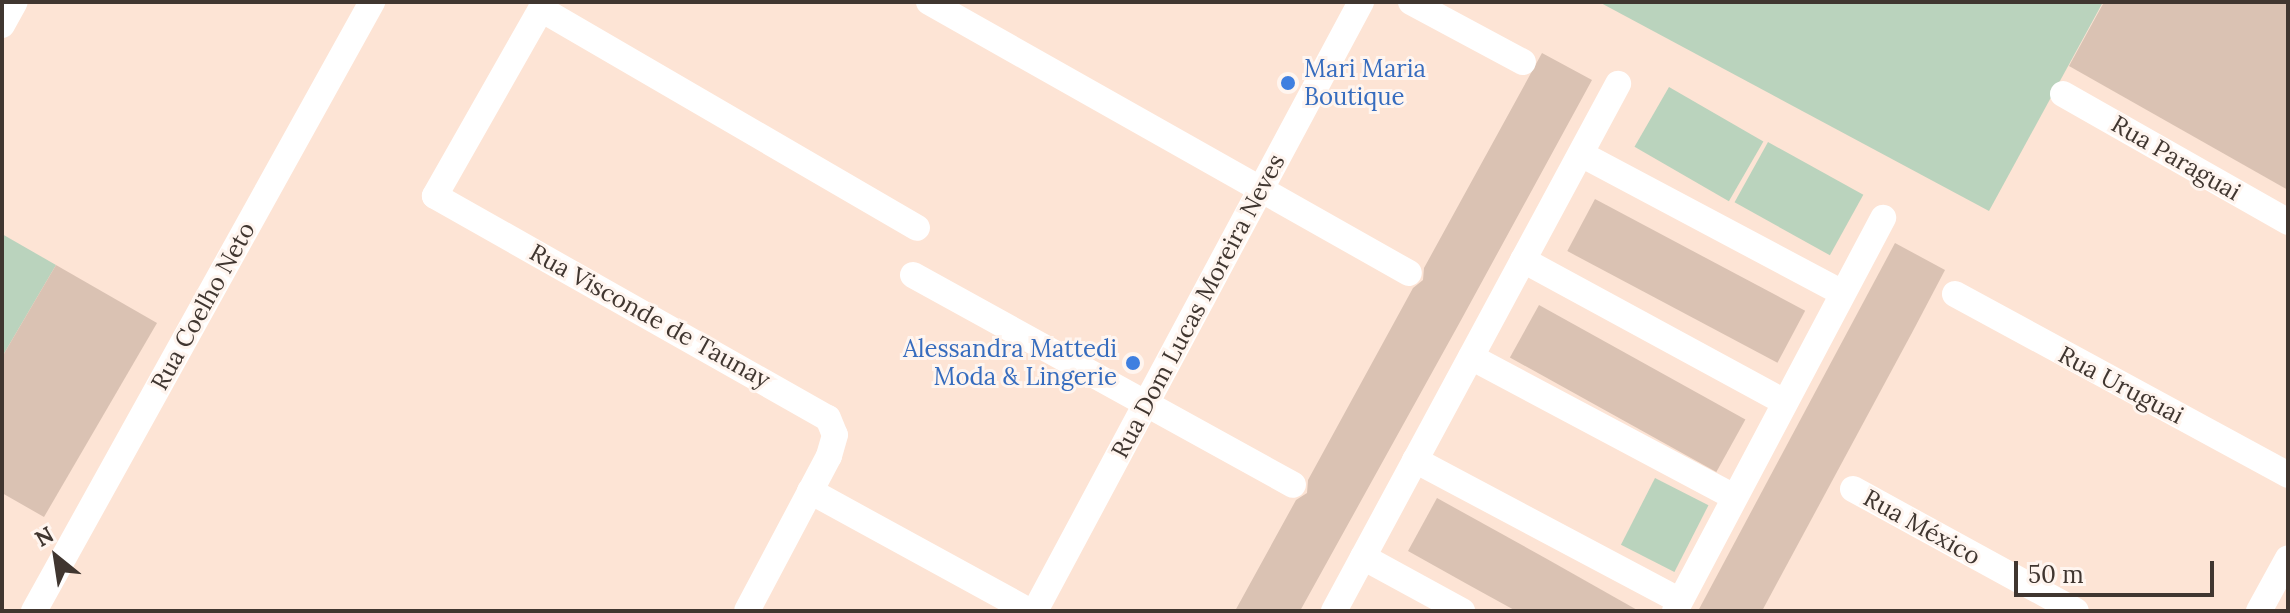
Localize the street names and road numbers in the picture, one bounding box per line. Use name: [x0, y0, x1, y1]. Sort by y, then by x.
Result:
street label: Rua Paraguai: [2106, 109, 2246, 207]
street label: Rua Dom Lucas Moreira Neves: [1105, 149, 1291, 463]
street label: Rua Coelho Neto: [145, 217, 261, 395]
street label: Rua Visconde de Taunay: [525, 238, 775, 394]
street label: Rua Uruguai: [2053, 340, 2189, 430]
street label: Rua México: [1859, 483, 1985, 571]

